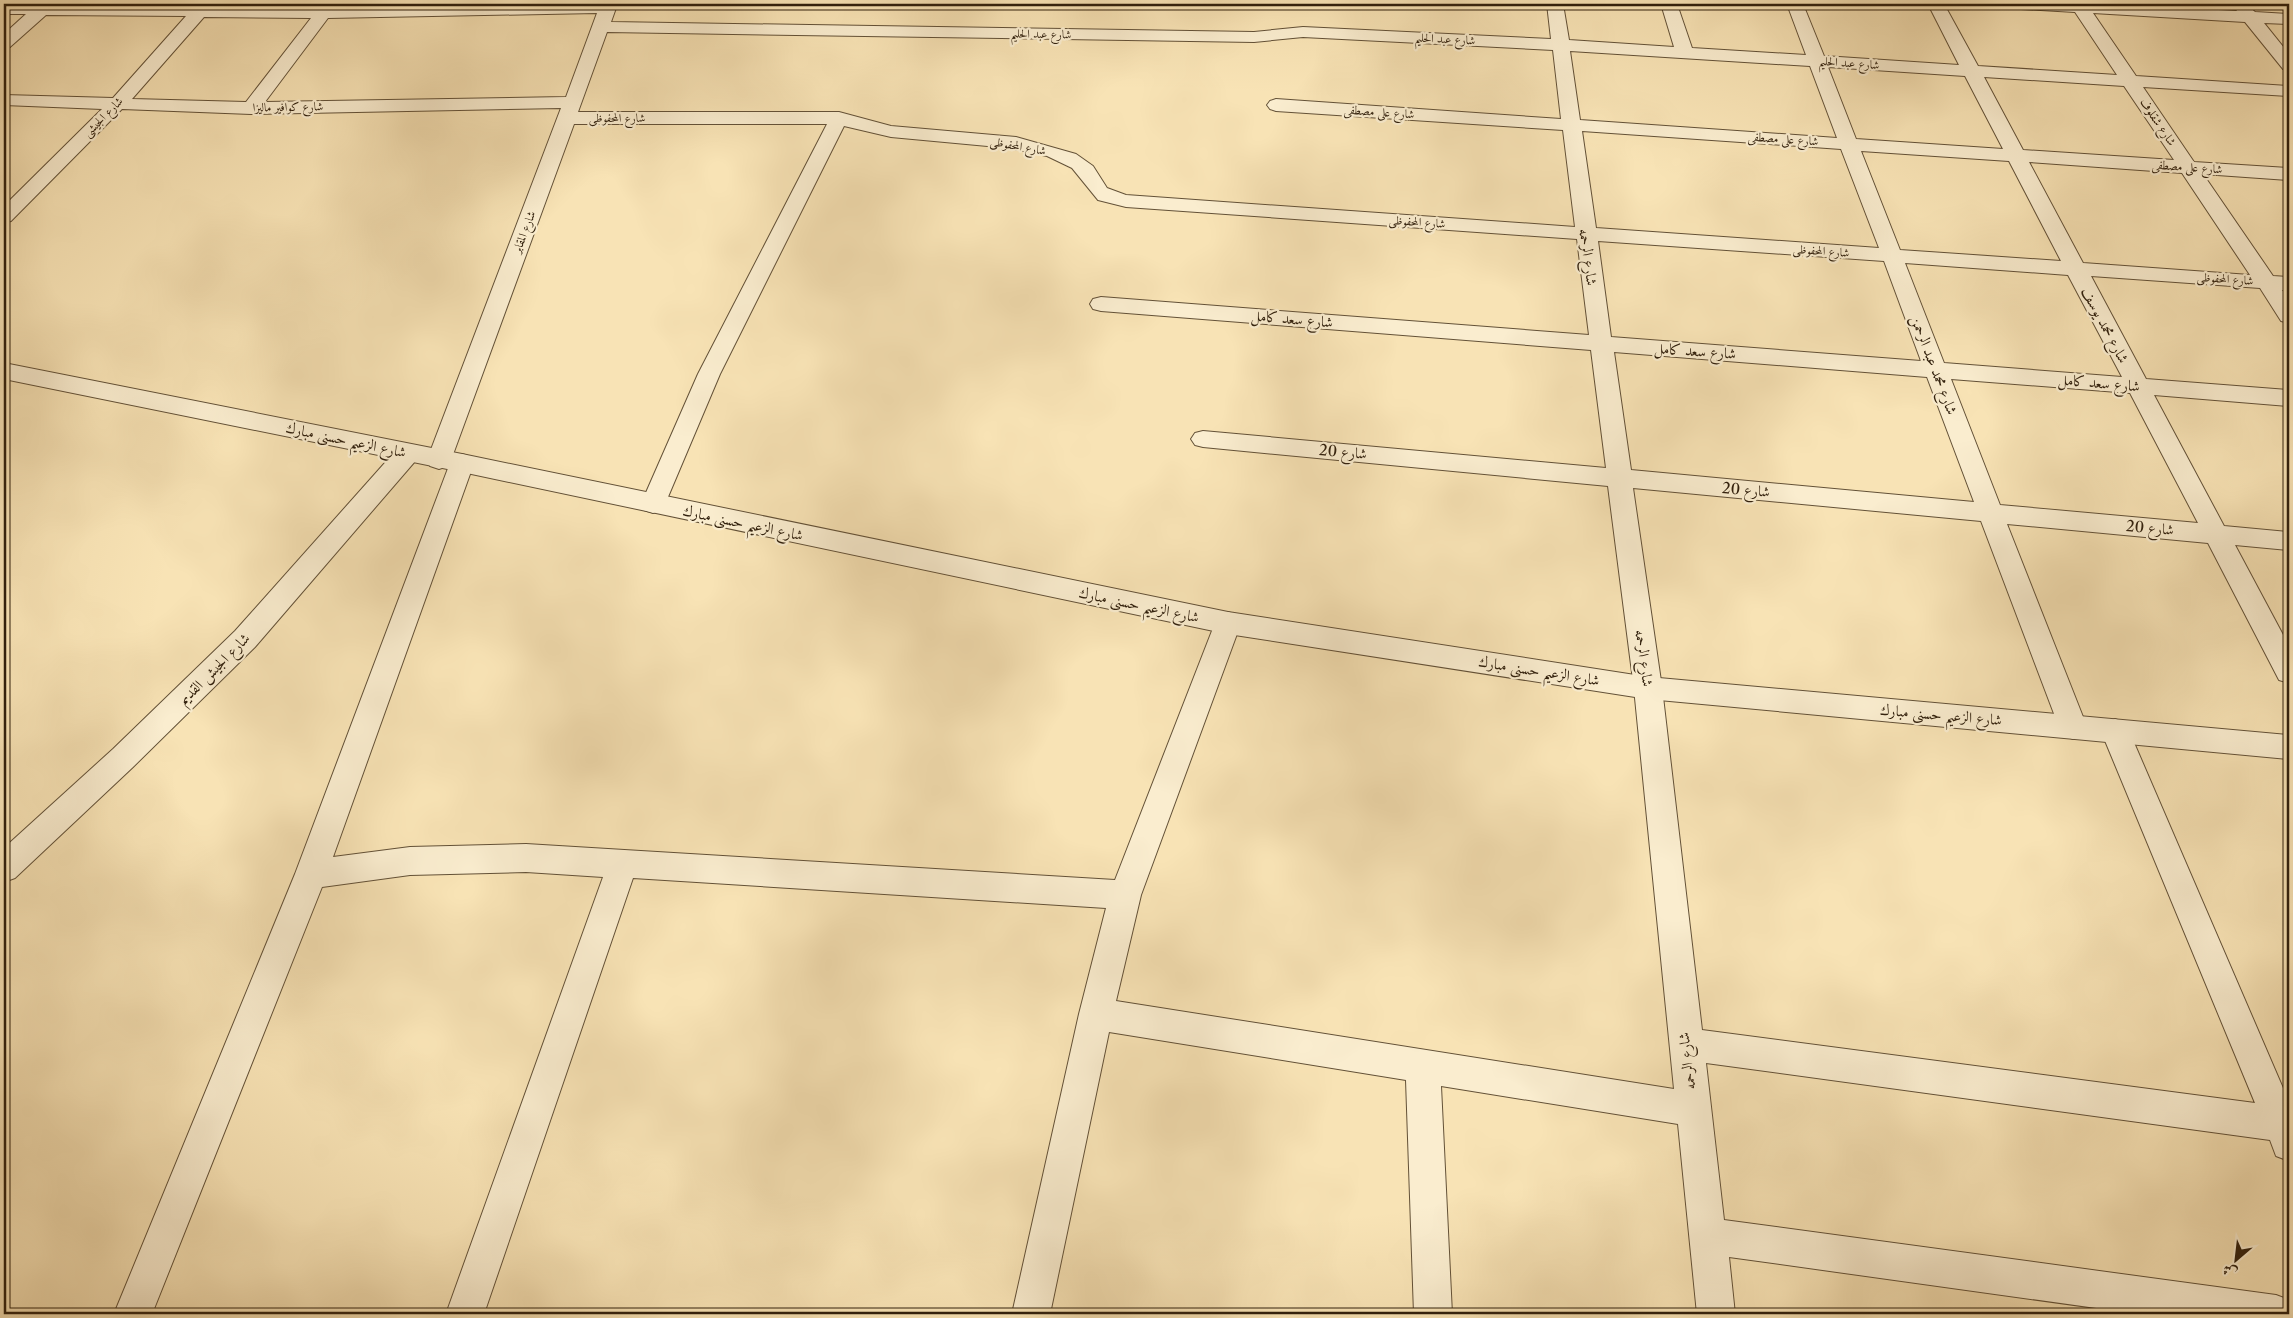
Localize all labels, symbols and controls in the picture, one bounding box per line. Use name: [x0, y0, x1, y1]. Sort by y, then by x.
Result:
street label: شارع عبد الحليم: [1010, 25, 1072, 47]
street label: شارع عبد الحليم: [1414, 29, 1476, 53]
street label: شارع عبد الحليم: [1818, 53, 1880, 77]
street label: شارع الجيشى: [79, 93, 129, 143]
street label: شارع شقلوف: [2134, 95, 2180, 151]
street label: شارع كوافير ماليزا: [253, 98, 324, 119]
street label: شارع على مصطفى: [1343, 102, 1415, 125]
street label: شارع المحفوظى: [589, 110, 646, 129]
street label: شارع على مصطفى: [1747, 129, 1819, 152]
street label: شارع المحفوظى: [988, 133, 1048, 162]
street label: شارع على مصطفى: [2151, 157, 2223, 180]
street label: شارع المقابر: [508, 208, 542, 258]
street label: شارع المحفوظى: [1388, 212, 1446, 235]
street label: شارع الرحمه: [1571, 227, 1602, 287]
street label: شارع المحفوظى: [1792, 241, 1850, 264]
street label: شارع المحفوظى: [2196, 269, 2254, 292]
street label: شارع محمد يوسف: [2074, 283, 2133, 368]
street label: شارع سعد كامل: [1250, 305, 1334, 336]
street label: شارع محمد عبد الرحمن: [1903, 312, 1962, 419]
street label: شارع سعد كامل: [1653, 338, 1737, 367]
street label: شارع سعد كامل: [2057, 369, 2141, 400]
street label: شارع الزعيم حسنى مبارك: [283, 417, 408, 467]
street label: شارع 20: [1318, 440, 1368, 467]
street label: شارع 20: [1721, 478, 1771, 505]
street label: شارع الزعيم حسنى مبارك: [680, 500, 805, 550]
street label: شارع 20: [2125, 516, 2175, 543]
street label: شارع الزعيم حسنى مبارك: [1076, 582, 1201, 632]
street label: شارع الرحمه: [1627, 628, 1658, 688]
street label: شارع الجيش القديم: [174, 629, 256, 711]
street label: شارع الزعيم حسنى مبارك: [1476, 652, 1601, 695]
street label: شارع الزعيم حسنى مبارك: [1879, 700, 2003, 735]
street label: شارع الرحمه: [1674, 1031, 1703, 1091]
north arrow: [2210, 1236, 2260, 1286]
text: ش: [2219, 1260, 2240, 1283]

